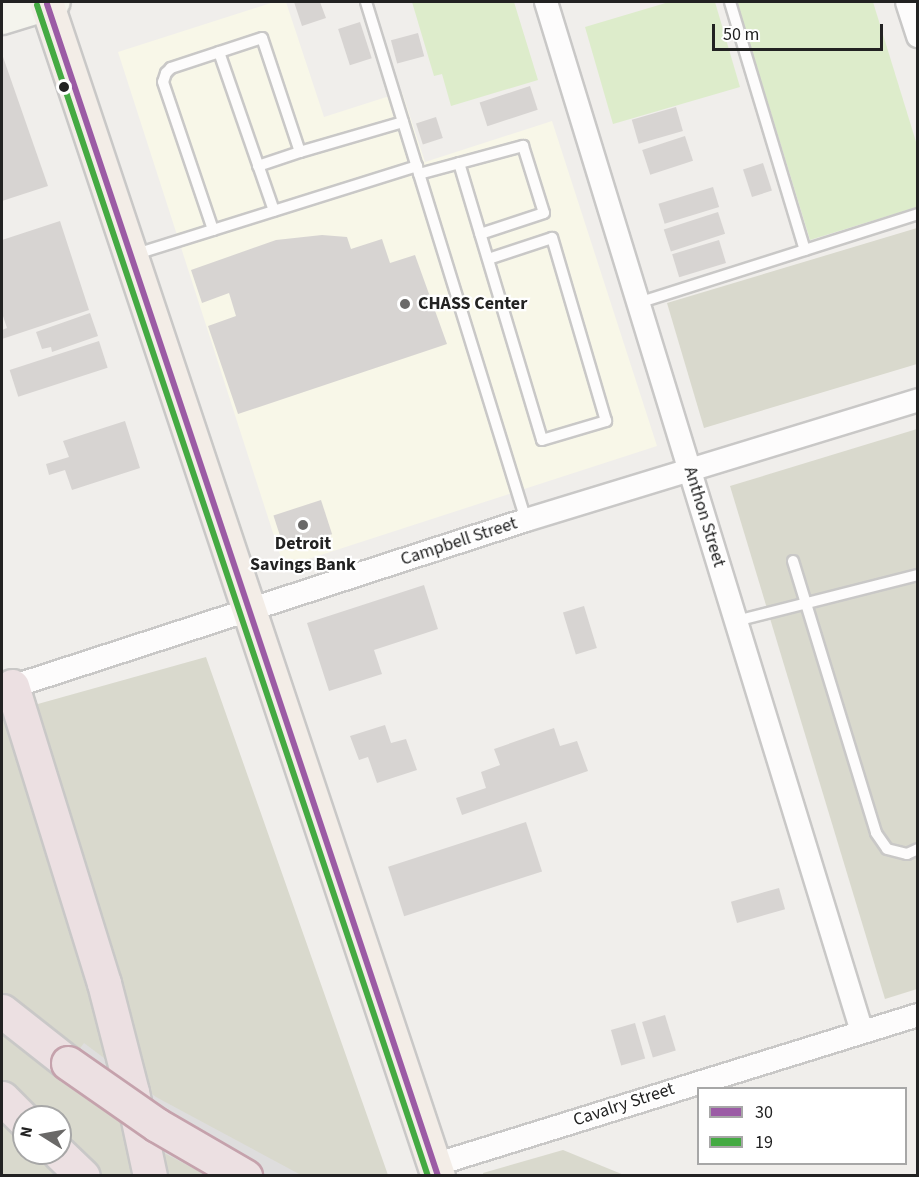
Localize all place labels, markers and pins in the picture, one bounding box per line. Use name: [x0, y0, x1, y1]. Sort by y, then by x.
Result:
unlabelled marker: [58, 81, 70, 93]
place label: CHASS Center: [418, 293, 527, 315]
marker: CHASS Center: [396, 295, 414, 313]
marker: Detroit Savings Bank: [296, 518, 310, 532]
place label: Detroit Savings Bank: [250, 534, 356, 576]

